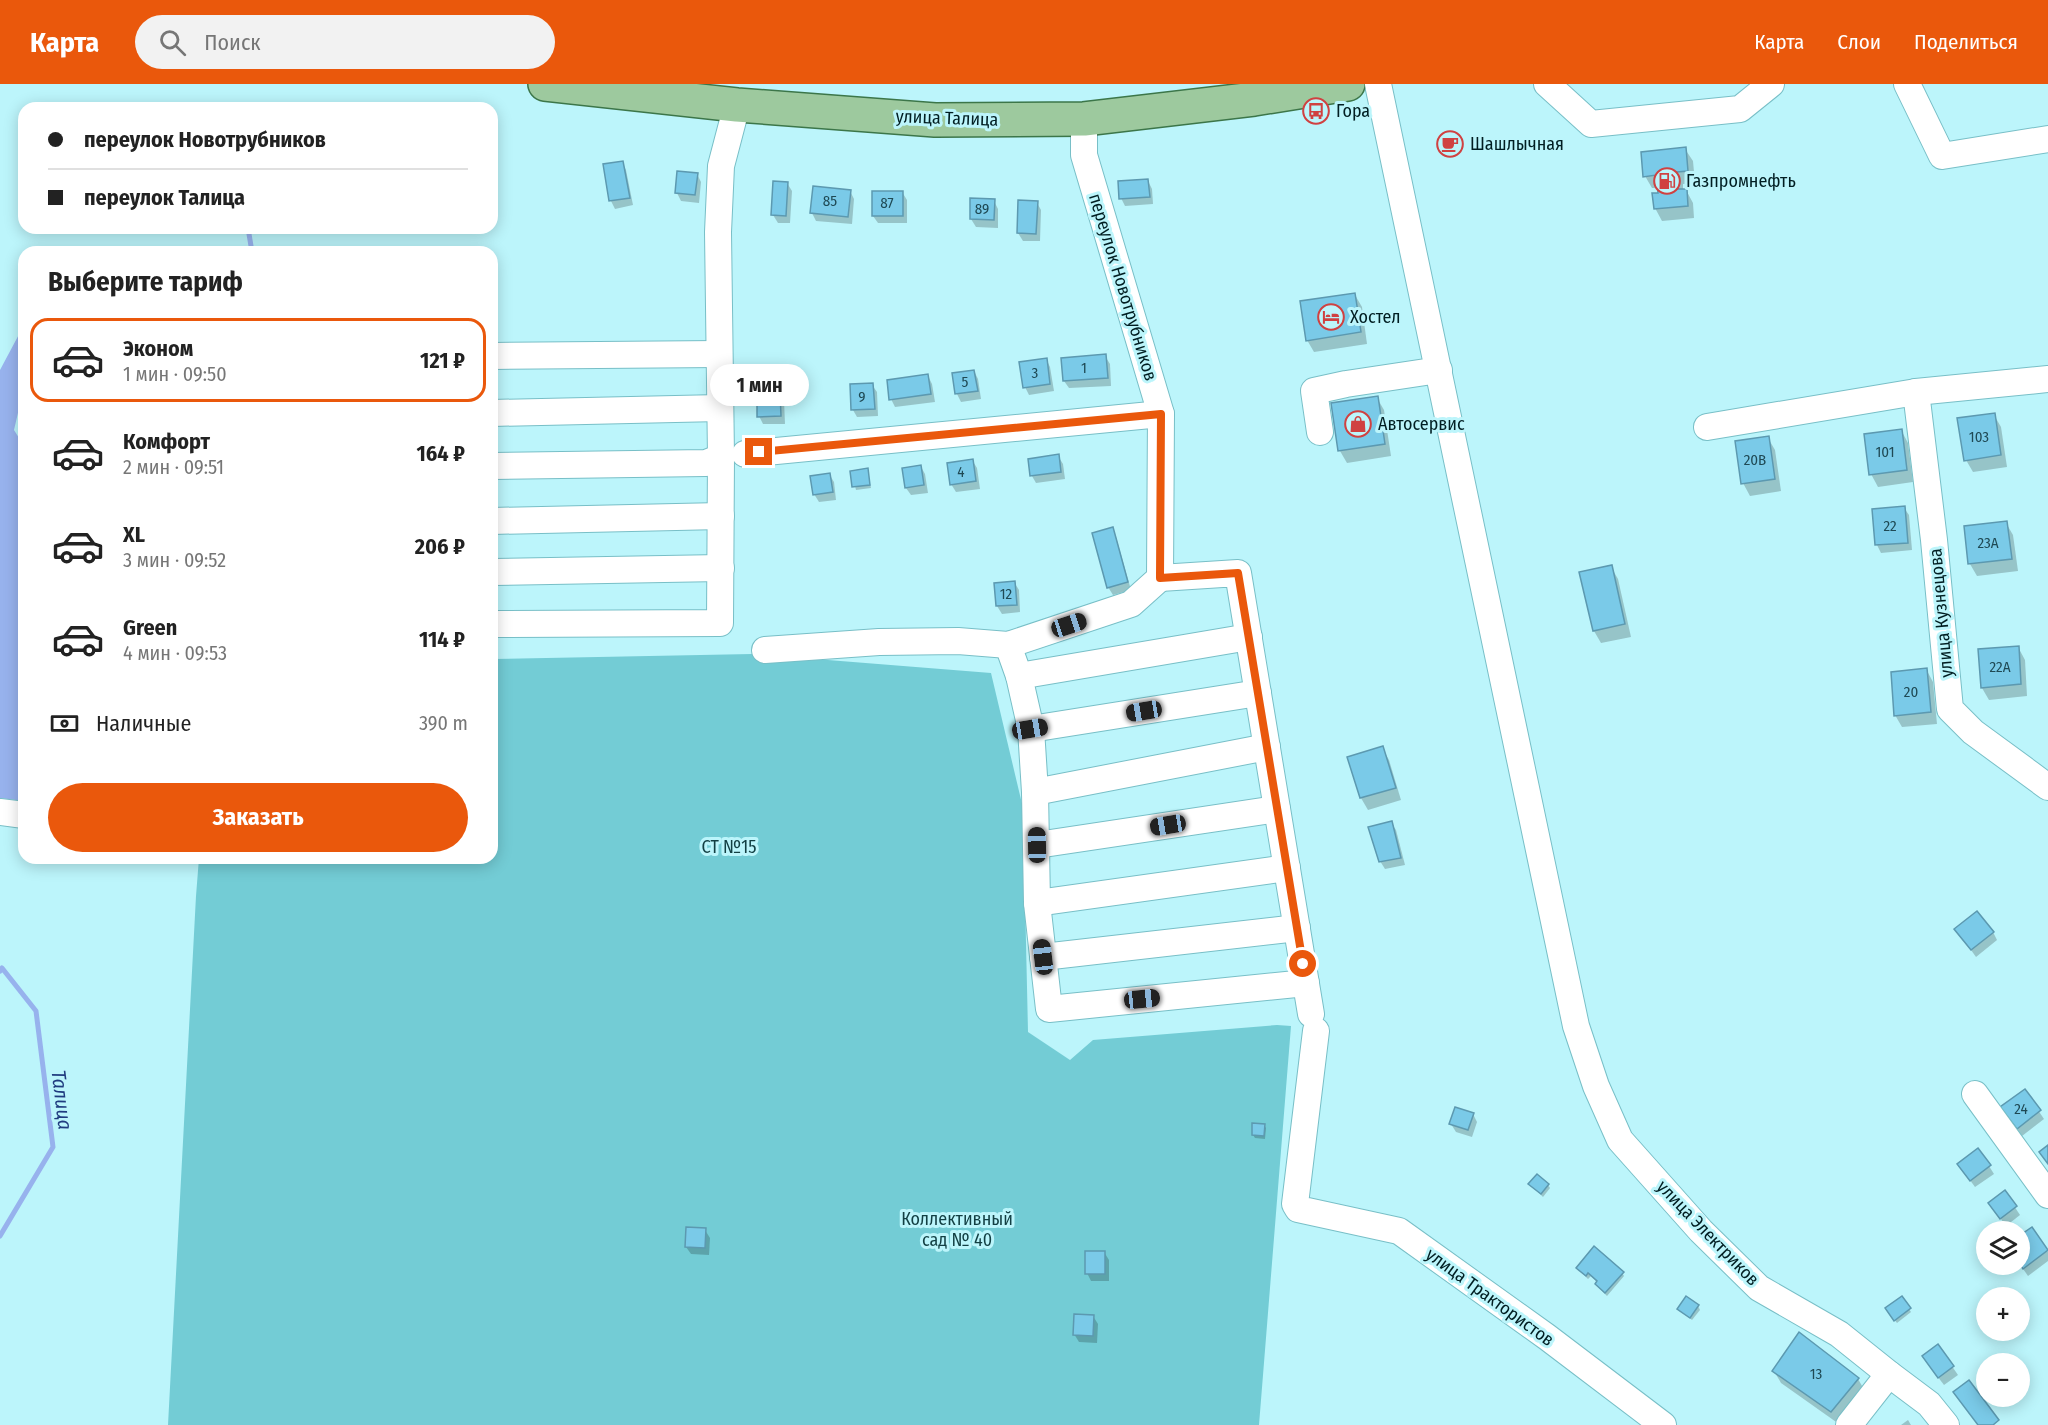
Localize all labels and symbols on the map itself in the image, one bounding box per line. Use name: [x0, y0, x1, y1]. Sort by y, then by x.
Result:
bus stop icon: Гора: [1301, 96, 1331, 126]
place label: Гора: [1336, 100, 1370, 122]
street label: улица Талица: [895, 105, 999, 131]
cafe icon: Шашлычная: [1435, 129, 1465, 159]
place label: Шашлычная: [1470, 133, 1564, 155]
fuel station icon: Газпромнефть: [1652, 166, 1682, 196]
place label: Газпромнефть: [1686, 170, 1796, 192]
street label: переулок Новотрубников: [1084, 191, 1162, 383]
house number: 85: [823, 192, 837, 210]
house number: 87: [880, 194, 894, 212]
house number: 89: [975, 200, 989, 218]
hotel icon: Хостел: [1316, 302, 1346, 332]
place label: Хостел: [1350, 306, 1401, 328]
house number: 1: [1081, 359, 1087, 377]
house number: 3: [1032, 364, 1039, 382]
callout: 1 мин: [710, 365, 808, 407]
house number: 5: [962, 373, 969, 391]
house number: 9: [858, 388, 866, 406]
shop icon: Автосервис: [1343, 409, 1373, 439]
place label: Автосервис: [1378, 413, 1465, 435]
house number: 103: [1969, 428, 1989, 446]
route end: [745, 438, 772, 465]
house number: 101: [1875, 443, 1895, 461]
house number: 20В: [1744, 451, 1766, 469]
house number: 4: [957, 463, 965, 481]
house number: 22: [1883, 517, 1897, 535]
house number: 23А: [1977, 534, 1999, 552]
street label: улица Кузнецова: [1924, 547, 1958, 679]
house number: 12: [1000, 585, 1013, 603]
car: [1049, 611, 1089, 639]
house number: 22А: [1989, 658, 2011, 676]
house number: 20: [1904, 683, 1918, 701]
car: [1125, 699, 1163, 723]
car: [1011, 717, 1049, 741]
car: [1149, 813, 1187, 837]
car: [1028, 827, 1046, 863]
park label: СТ №15: [702, 836, 756, 858]
car: [1032, 938, 1054, 976]
route start: [1289, 950, 1316, 977]
car: [1123, 988, 1161, 1010]
water label: Талица: [46, 1069, 78, 1131]
house number: 24: [2014, 1100, 2028, 1118]
street label: улица Электриков: [1652, 1176, 1764, 1290]
park label: Коллективный сад № 40: [901, 1208, 1013, 1251]
street label: улица Трактористов: [1422, 1243, 1558, 1351]
house number: 13: [1810, 1365, 1823, 1383]

